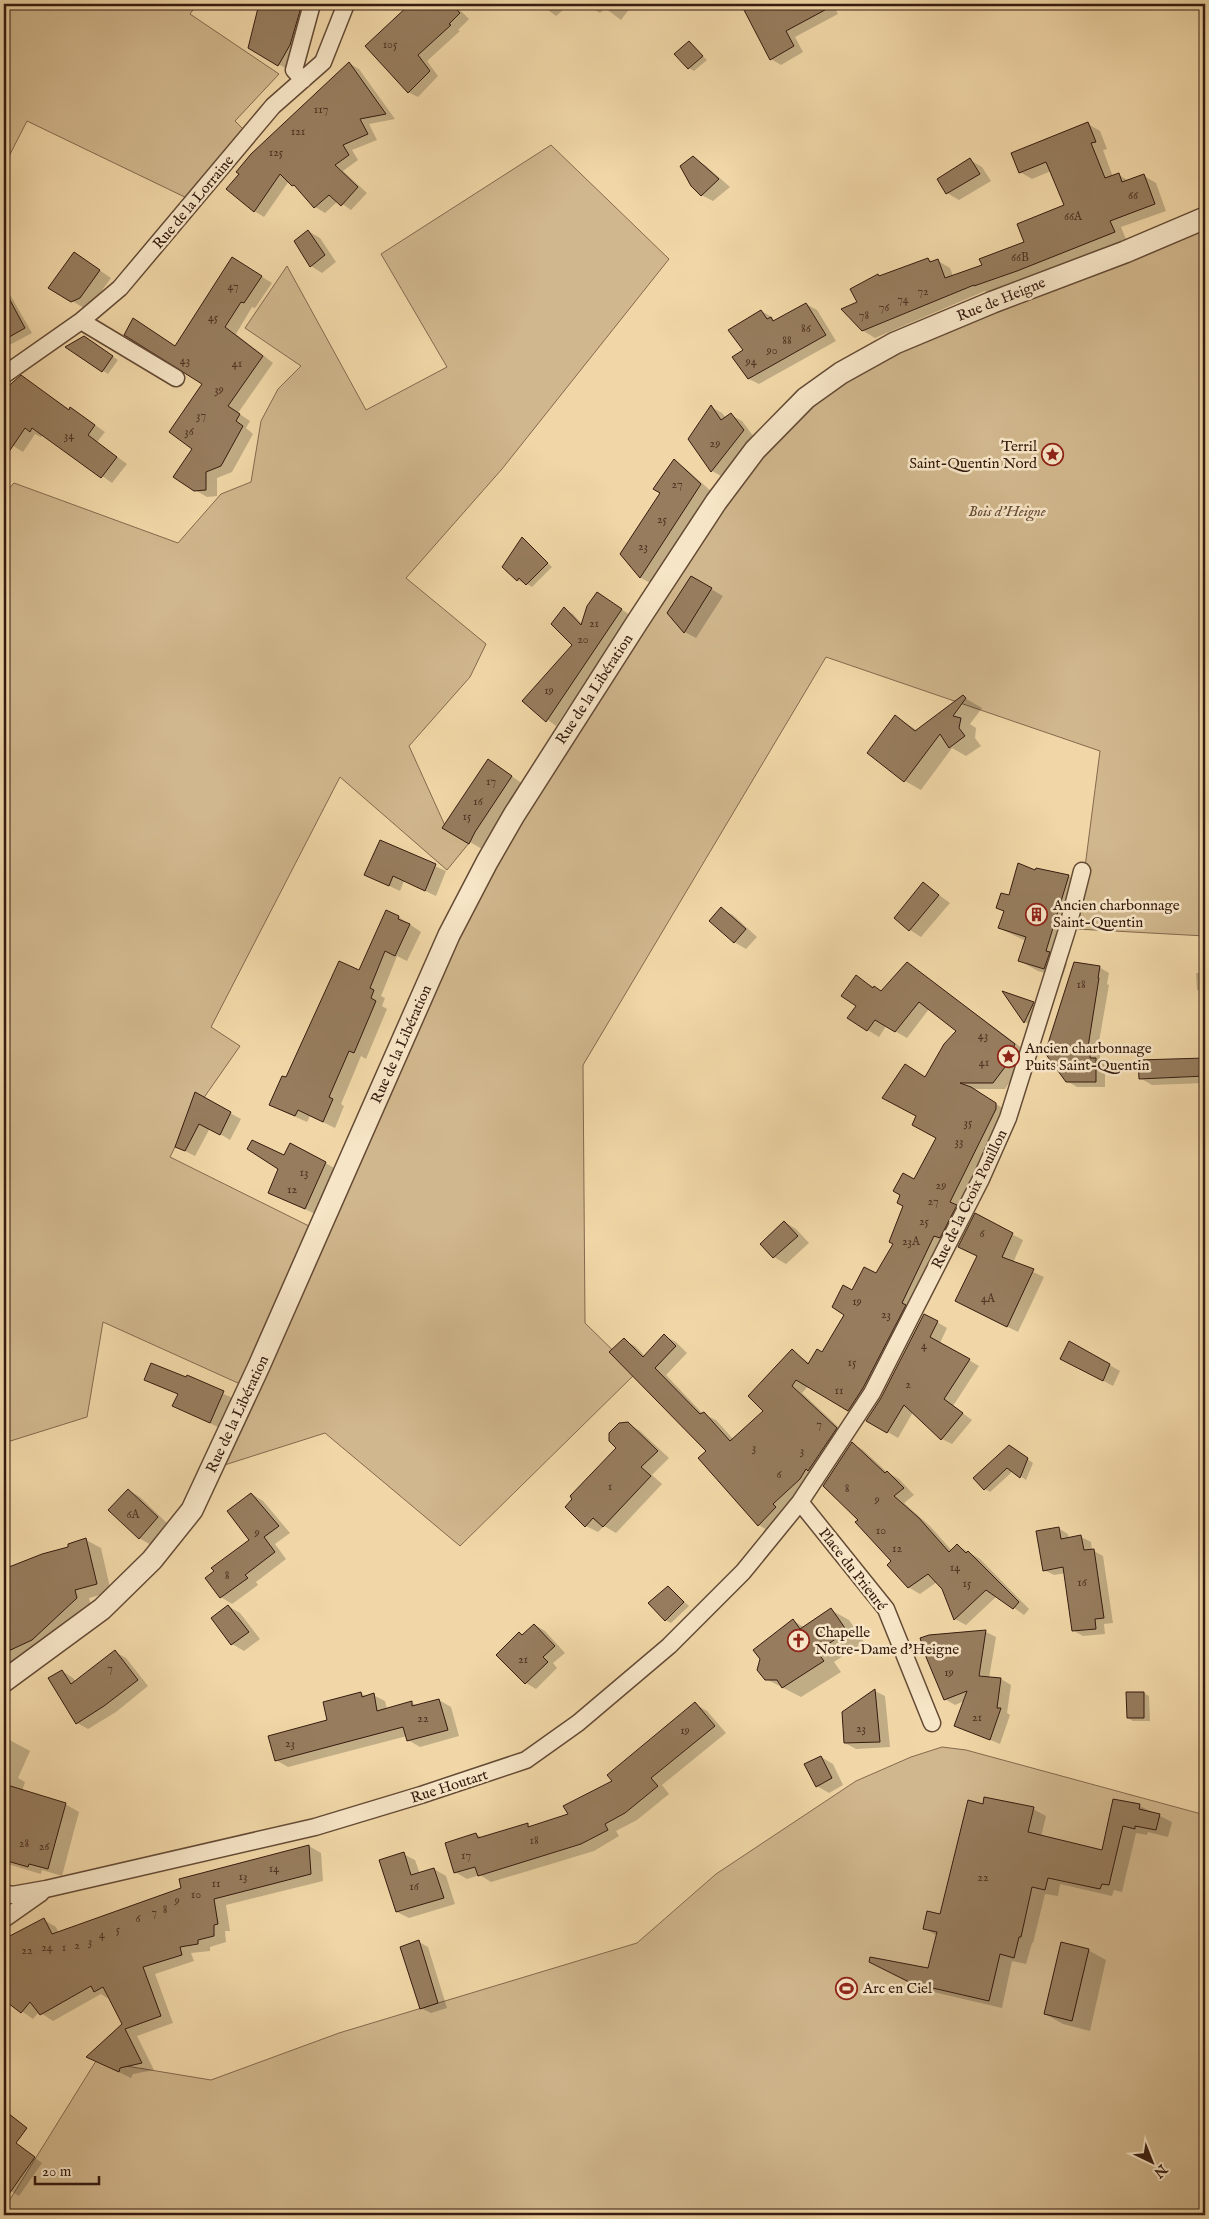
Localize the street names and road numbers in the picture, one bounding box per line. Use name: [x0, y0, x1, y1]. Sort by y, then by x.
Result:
street label: Rue de la Lorraine: [149, 151, 238, 253]
street label: Rue de Heigne: [954, 273, 1048, 326]
street label: Rue de la Libération: [552, 630, 637, 748]
street label: Rue de la Libération: [367, 982, 436, 1106]
street label: Rue de la Croix Pouillon: [927, 1127, 1011, 1272]
street label: Rue de la Libération: [202, 1352, 273, 1476]
street label: Place du Prieuré: [814, 1524, 891, 1615]
street label: Rue Houtart: [408, 1765, 490, 1808]

